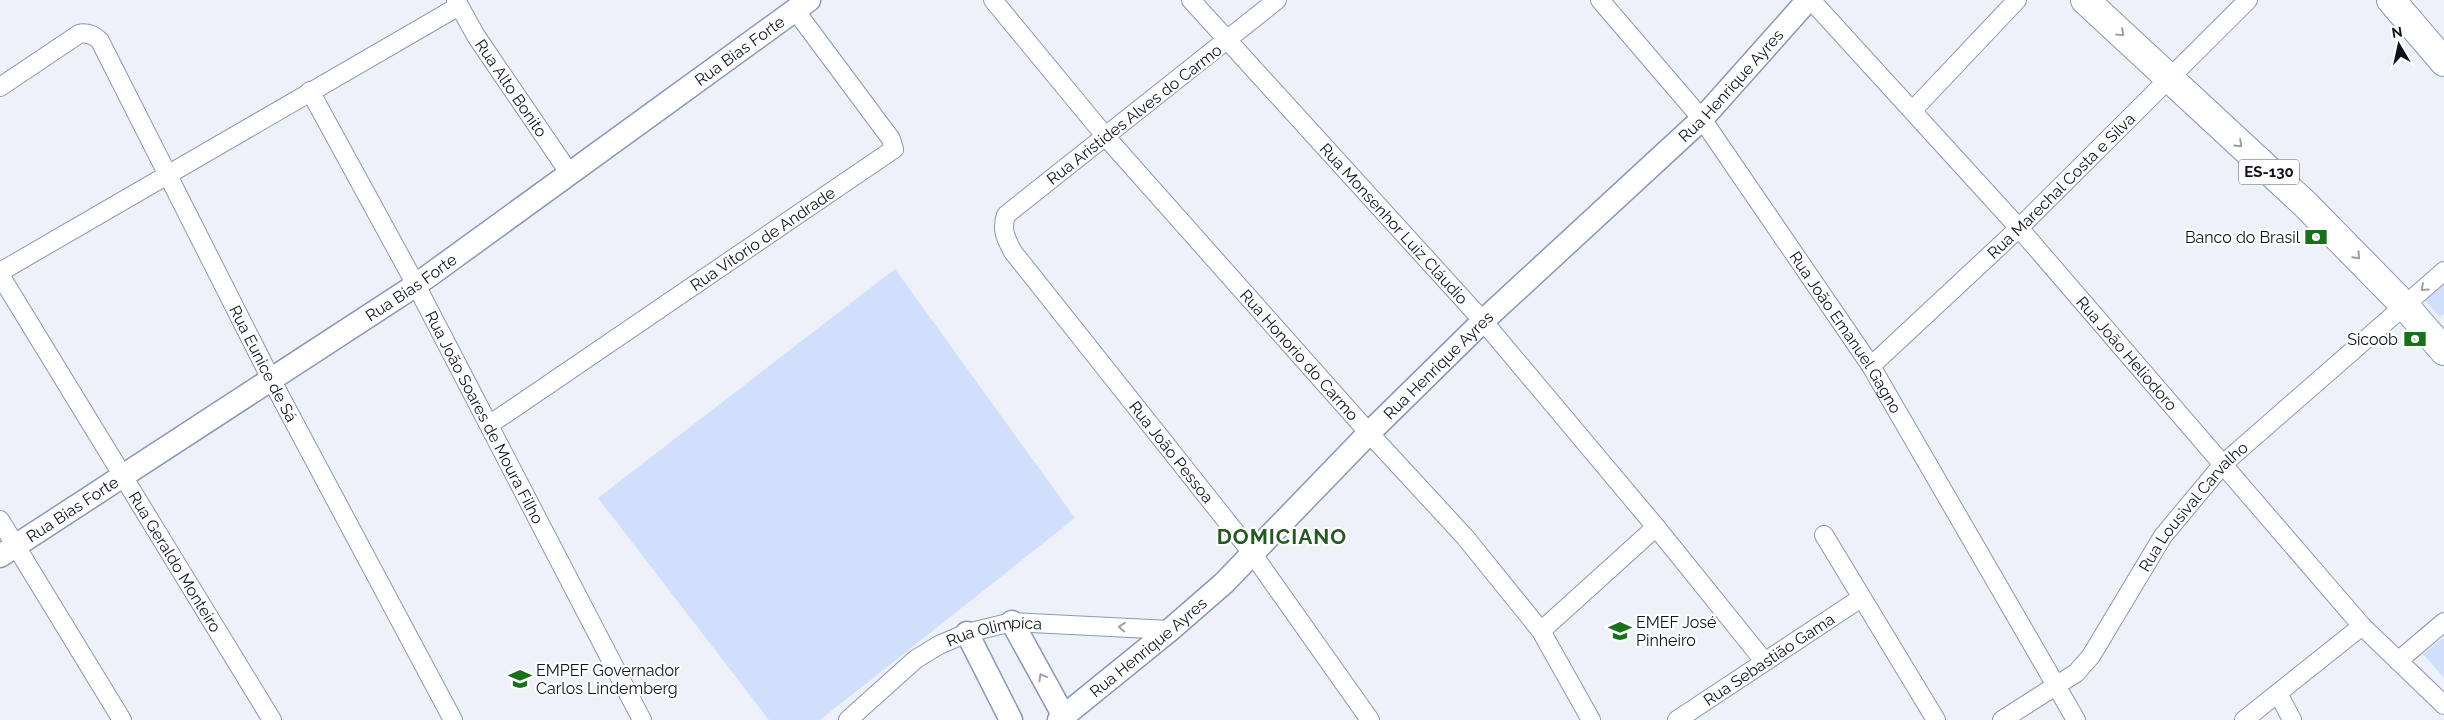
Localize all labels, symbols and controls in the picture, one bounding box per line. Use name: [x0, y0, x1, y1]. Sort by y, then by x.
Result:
street label: Rua Bias Forte: [691, 12, 788, 90]
north arrow: [2374, 20, 2424, 70]
text: N: [2390, 23, 2403, 41]
street label: Rua Henrique Ayres: [1675, 25, 1788, 146]
one-way arrow: [2115, 27, 2124, 36]
street label: Rua Alto Bonito: [471, 36, 551, 141]
street label: Rua Aristides Alves do Carmo: [1043, 40, 1226, 189]
street label: Rua Marechal Costa e Silva: [1984, 109, 2139, 263]
one-way arrow: [2234, 138, 2243, 147]
street label: Rua Monsenhor Luiz Cláudio: [1316, 139, 1472, 308]
road number: ES-130: [2239, 160, 2299, 184]
street label: Rua Vitorio de Andrade: [687, 183, 839, 295]
bank icon: Banco do Brasil: [2303, 224, 2329, 250]
place label: Banco do Brasil: [2185, 228, 2301, 247]
street label: Rua João Emanuel Gagno: [1785, 248, 1905, 417]
street label: Rua Bias Forte: [362, 250, 460, 325]
one-way arrow: [2351, 251, 2360, 260]
one-way arrow: [2421, 282, 2430, 291]
street label: Rua Honorio do Carmo: [1236, 286, 1362, 425]
street label: Rua João Heliodoro: [2072, 293, 2181, 415]
street label: Rua Eunice de Sá: [225, 302, 301, 425]
street label: Rua Henrique Ayres: [1380, 307, 1497, 423]
street label: Rua João Soares de Moura Filho: [421, 308, 547, 527]
bank icon: Sicoob: [2402, 326, 2428, 352]
place label: Sicoob: [2347, 330, 2398, 349]
street label: Rua João Pessoa: [1125, 397, 1217, 507]
street label: Rua Lousival Carvalho: [2135, 438, 2252, 575]
street label: Rua Bias Forte: [23, 473, 122, 546]
street label: Rua Geraldo Monteiro: [125, 488, 225, 636]
district label: DOMICIANO: [1217, 524, 1347, 549]
street label: Rua Henrique Ayres: [1086, 593, 1211, 701]
street label: Rua Sebastião Gama: [1700, 609, 1838, 710]
street label: Rua Olimpica: [943, 613, 1042, 651]
place label: EMEF José Pinheiro: [1636, 613, 1716, 650]
school or university icon: EMEF José Pinheiro: [1607, 618, 1633, 644]
one-way arrow: [1118, 622, 1126, 633]
place label: EMPEF Governador Carlos Lindemberg: [536, 661, 680, 698]
school or university icon: EMPEF Governador Carlos Lindemberg: [507, 666, 533, 692]
one-way arrow: [1039, 674, 1049, 683]

